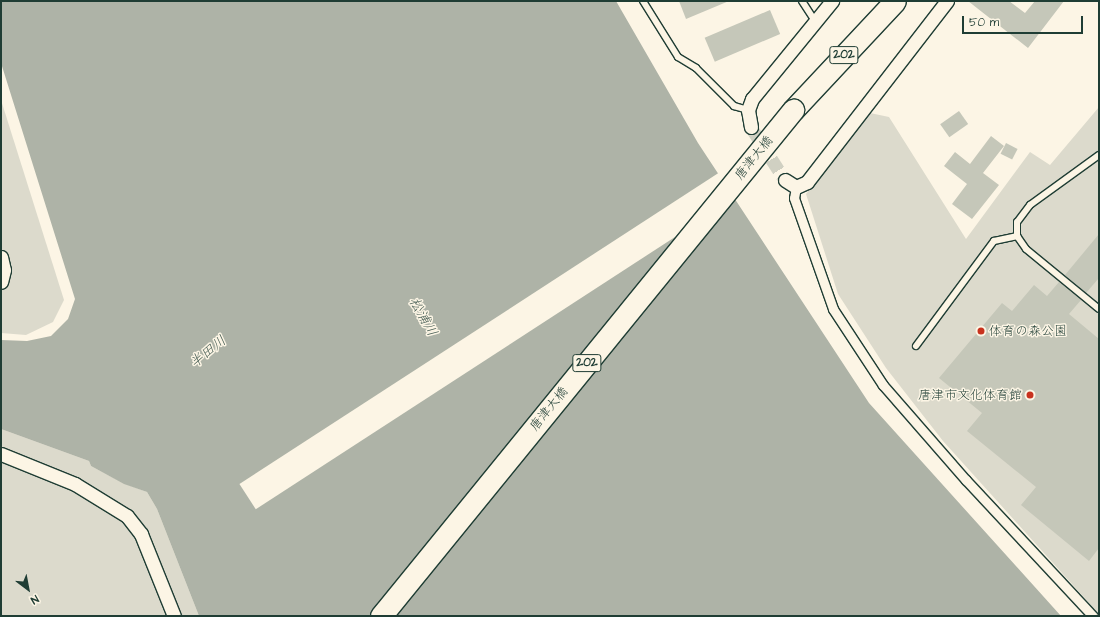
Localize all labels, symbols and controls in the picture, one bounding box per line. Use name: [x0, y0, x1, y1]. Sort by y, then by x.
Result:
scale bar: [964, 8, 1085, 34]
text: 50 m: [969, 14, 999, 31]
road number: 202: [829, 45, 859, 65]
street label: 唐津大橋: [732, 133, 776, 183]
water label: 松浦川: [405, 295, 441, 339]
place label: 体育の森公園: [989, 323, 1067, 339]
marker: 体育の森公園: [976, 326, 986, 336]
water label: 半田川: [186, 332, 230, 372]
road number: 202: [572, 353, 602, 373]
street label: 唐津大橋: [527, 384, 571, 434]
place label: 唐津市文化体育館: [918, 387, 1022, 403]
marker: 唐津市文化体育館: [1025, 390, 1035, 400]
north arrow: [8, 569, 48, 609]
text: N: [28, 591, 42, 608]

